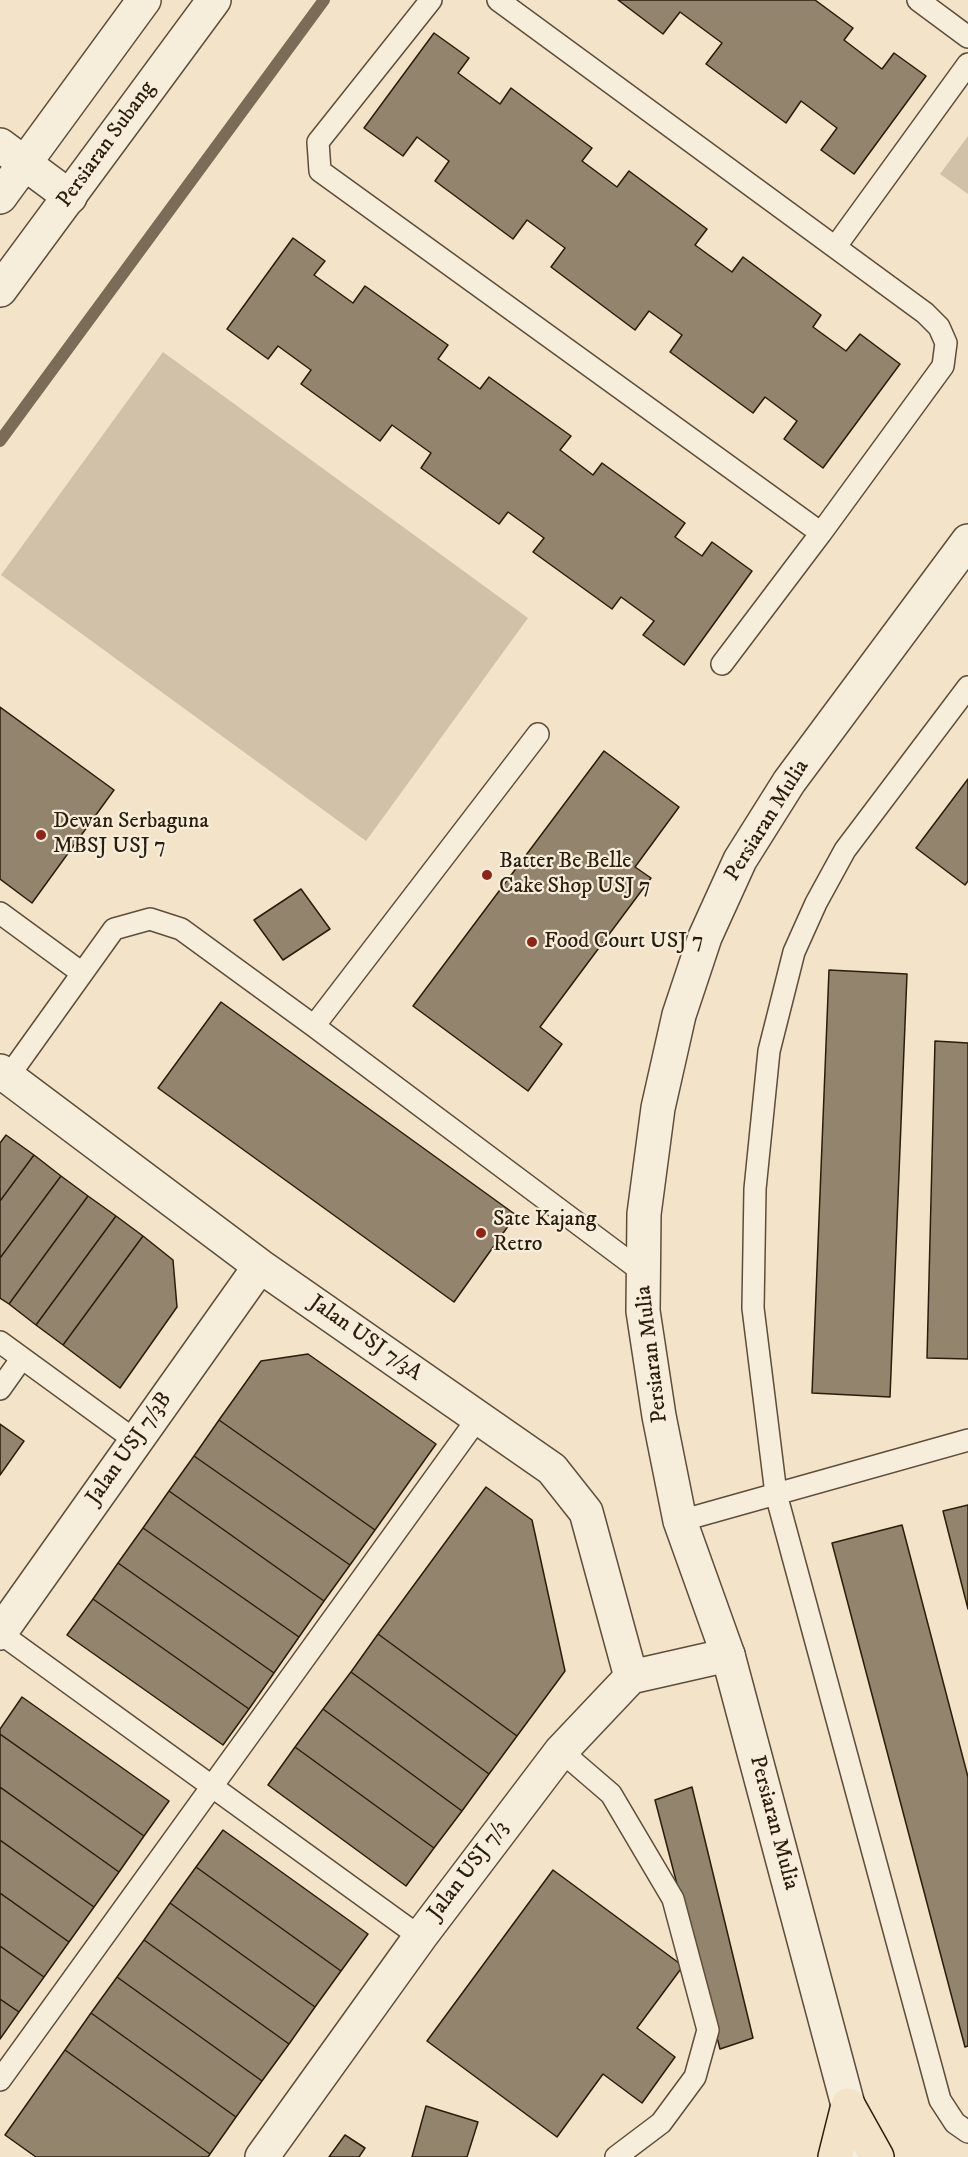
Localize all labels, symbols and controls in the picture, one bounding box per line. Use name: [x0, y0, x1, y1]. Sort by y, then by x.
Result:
street label: Persiaran Subang: [52, 77, 162, 213]
street label: Persiaran Mulia: [720, 756, 816, 886]
place label: Dewan Serbaguna MBSJ USJ 7: [53, 809, 209, 860]
marker: Dewan Serbaguna MBSJ USJ 7: [34, 828, 48, 842]
place label: Batter Be Belle Cake Shop USJ 7: [499, 849, 651, 900]
marker: Batter Be Belle Cake Shop USJ 7: [480, 868, 494, 882]
place label: Food Court USJ 7: [544, 929, 703, 955]
marker: Food Court USJ 7: [525, 935, 539, 949]
place label: Sate Kajang Retro: [493, 1207, 596, 1258]
marker: Sate Kajang Retro: [474, 1226, 488, 1240]
street label: Persiaran Mulia: [631, 1284, 675, 1424]
street label: Jalan USJ 7/3A: [304, 1290, 426, 1388]
street label: Jalan USJ 7/3B: [81, 1388, 179, 1510]
street label: Persiaran Mulia: [742, 1753, 804, 1893]
street label: Jalan USJ 7/3: [423, 1816, 515, 1926]

